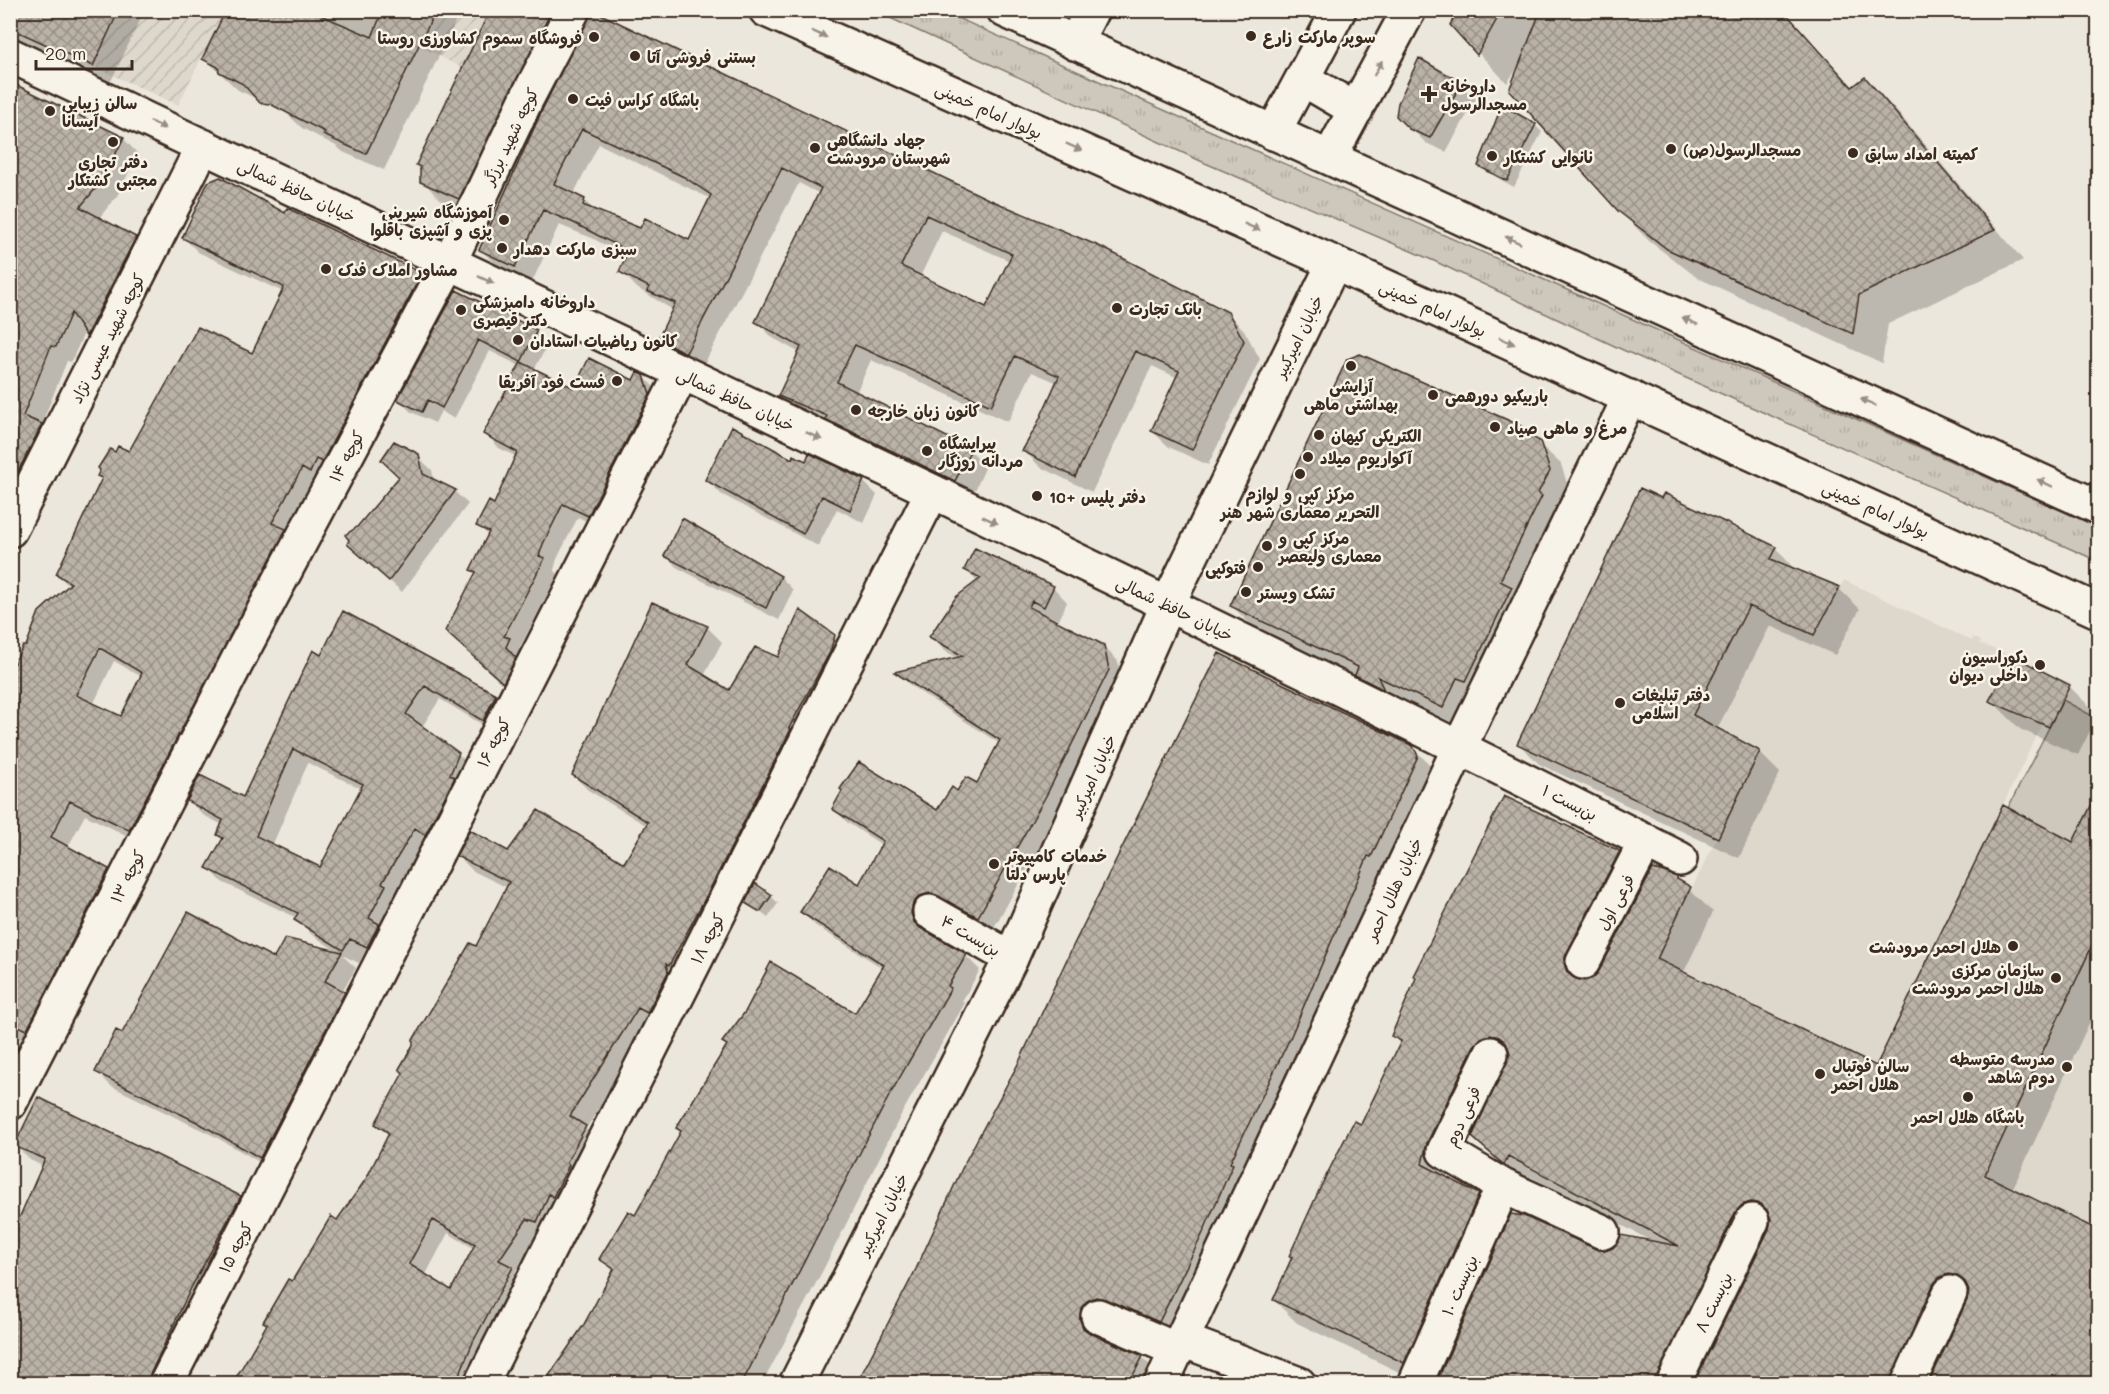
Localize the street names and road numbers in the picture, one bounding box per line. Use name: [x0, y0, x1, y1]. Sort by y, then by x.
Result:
street label: بولوار امام خمینی: [931, 77, 1046, 146]
street label: کوچه شهید برزگر: [476, 84, 544, 190]
street label: خیابان حافظ شمالی: [234, 154, 359, 227]
street label: کوچه شهید عیسی نژاد: [65, 269, 150, 407]
street label: بولوار امام خمینی: [1375, 275, 1490, 344]
street label: خیابان امیرکبیر: [1268, 291, 1327, 383]
street label: خیابان حافظ شمالی: [673, 363, 798, 436]
street label: کوچه ۱۴: [324, 426, 369, 486]
street label: بولوار امام خمینی: [1818, 476, 1933, 545]
street label: خیابان حافظ شمالی: [1113, 571, 1237, 646]
street label: کوچه ۱۶: [472, 713, 515, 771]
street label: خیابان امیرکبیر: [1063, 731, 1120, 823]
street label: بن‌بست ۱: [1539, 779, 1601, 825]
street label: خیابان هلال احمر: [1359, 834, 1426, 946]
street label: کوچه ۱۳: [105, 846, 150, 906]
street label: فرعی اول: [1592, 870, 1639, 934]
street label: کوچه ۱۸: [685, 909, 730, 968]
street label: بن‌بست ۴: [937, 910, 1005, 960]
street label: فرعی دوم: [1439, 1082, 1487, 1151]
street label: خیابان امیرکبیر: [851, 1169, 912, 1260]
street label: کوچه ۱۵: [213, 1218, 258, 1277]
street label: بن‌بست ۱۰: [1436, 1251, 1482, 1319]
street label: بن‌بست ۸: [1689, 1268, 1737, 1336]

